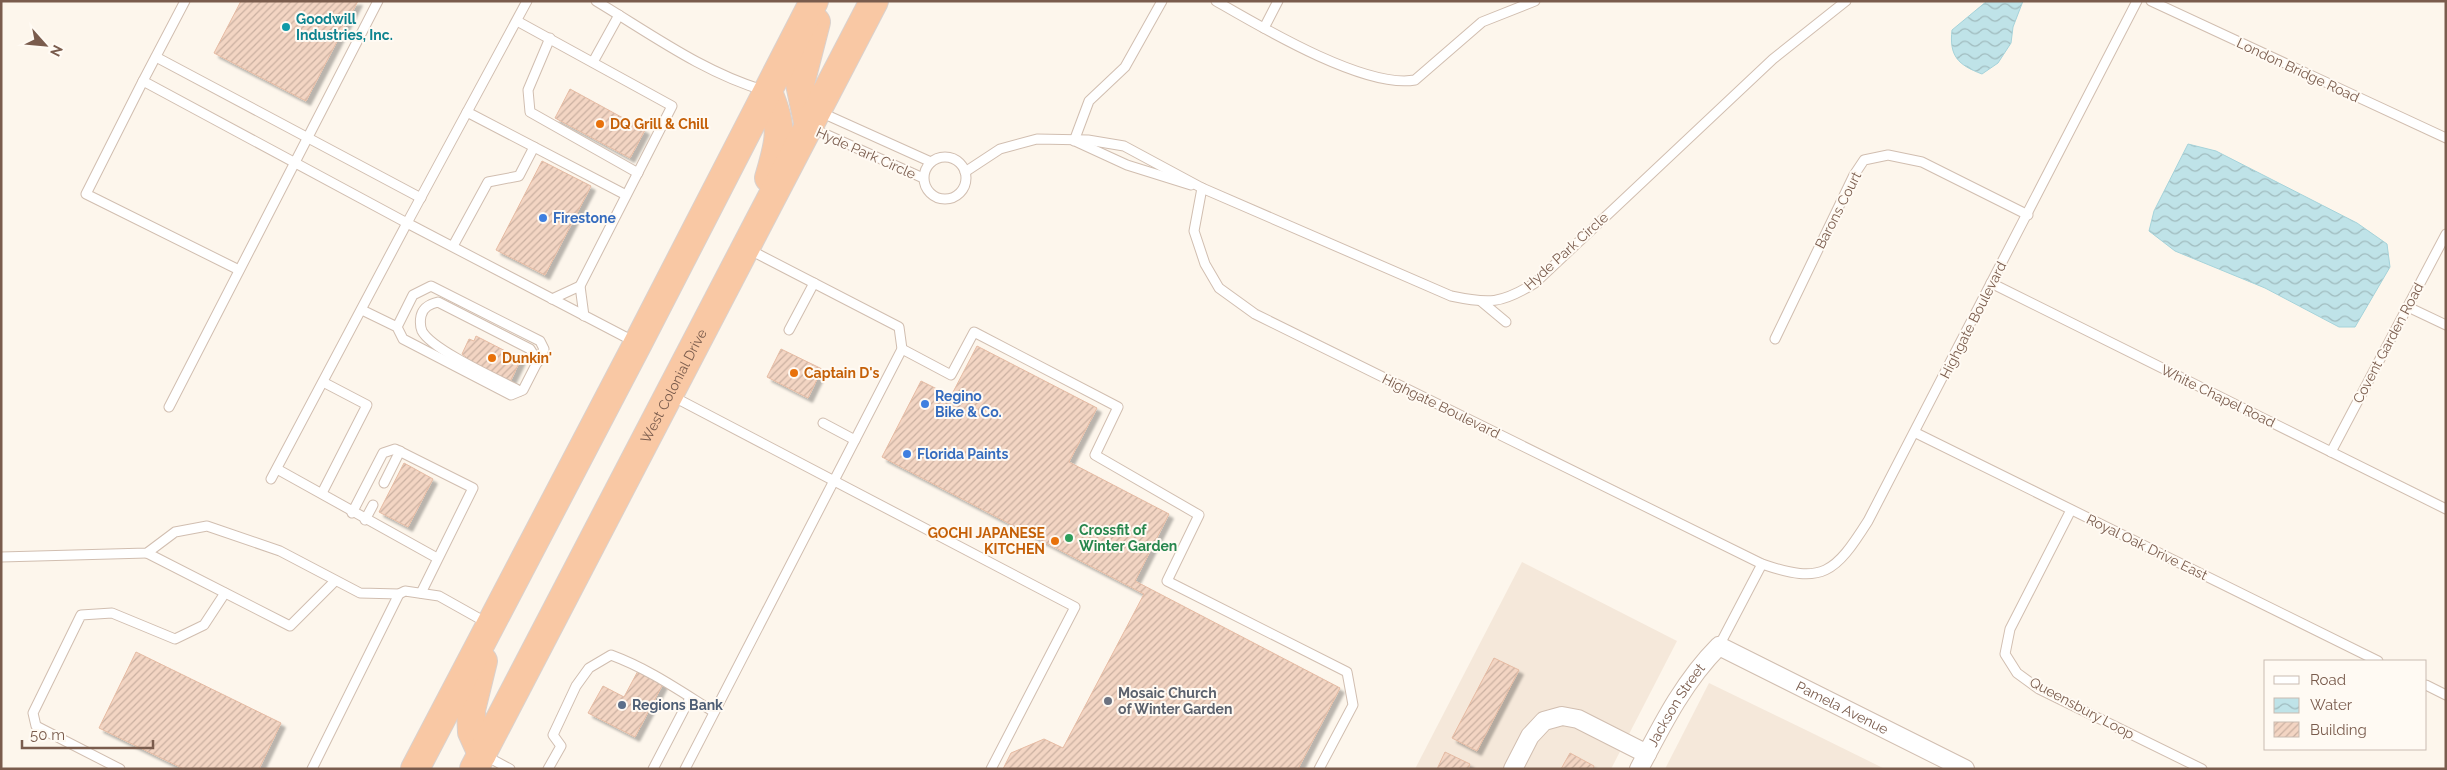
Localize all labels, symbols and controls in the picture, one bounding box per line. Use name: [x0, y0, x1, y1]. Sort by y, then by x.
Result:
place label: Goodwill Industries, Inc.: [296, 11, 393, 43]
north arrow: [20, 20, 70, 70]
marker: Goodwill Industries, Inc.: [280, 21, 292, 33]
street label: London Bridge Road: [2234, 35, 2362, 105]
text: N: [47, 43, 66, 59]
place label: DQ Grill & Chill: [610, 116, 709, 132]
marker: DQ Grill & Chill: [594, 118, 606, 130]
street label: Hyde Park Circle: [814, 124, 918, 182]
street label: Barons Court: [1812, 169, 1864, 251]
street label: Hyde Park Circle: [1521, 209, 1611, 293]
place label: Firestone: [553, 210, 616, 226]
marker: Firestone: [537, 212, 549, 224]
street label: Highgate Boulevard: [1937, 259, 2009, 381]
street label: Covent Garden Road: [2349, 280, 2427, 406]
street label: West Colonial Drive: [637, 326, 710, 446]
place label: Dunkin': [502, 350, 552, 366]
marker: Dunkin': [486, 352, 498, 364]
street label: White Chapel Road: [2158, 361, 2278, 431]
place label: Captain D's: [804, 365, 879, 381]
marker: Captain D's: [788, 367, 800, 379]
street label: Highgate Boulevard: [1380, 371, 1502, 441]
place label: Regino Bike & Co.: [935, 388, 1002, 420]
marker: Regino Bike & Co.: [919, 398, 931, 410]
place label: Florida Paints: [917, 446, 1008, 462]
marker: Florida Paints: [901, 448, 913, 460]
street label: Royal Oak Drive East: [2084, 511, 2210, 583]
place label: Crossfit of Winter Garden: [1079, 522, 1177, 554]
place label: GOCHI JAPANESE KITCHEN: [928, 525, 1045, 557]
marker: Crossfit of Winter Garden: [1063, 532, 1075, 544]
marker: GOCHI JAPANESE KITCHEN: [1049, 535, 1061, 547]
street label: Jackson Street: [1644, 660, 1708, 749]
legend: [2264, 660, 2427, 750]
text: Road: [2310, 671, 2346, 689]
street label: Queensbury Loop: [2027, 674, 2137, 742]
street label: Pamela Avenue: [1793, 678, 1891, 737]
place label: Mosaic Church of Winter Garden: [1118, 685, 1232, 717]
marker: Mosaic Church of Winter Garden: [1102, 695, 1114, 707]
text: Water: [2310, 696, 2353, 714]
place label: Regions Bank: [632, 697, 723, 713]
marker: Regions Bank: [616, 699, 628, 711]
scale bar: [22, 718, 154, 750]
text: Building: [2310, 721, 2367, 739]
text: 50 m: [30, 726, 65, 744]

